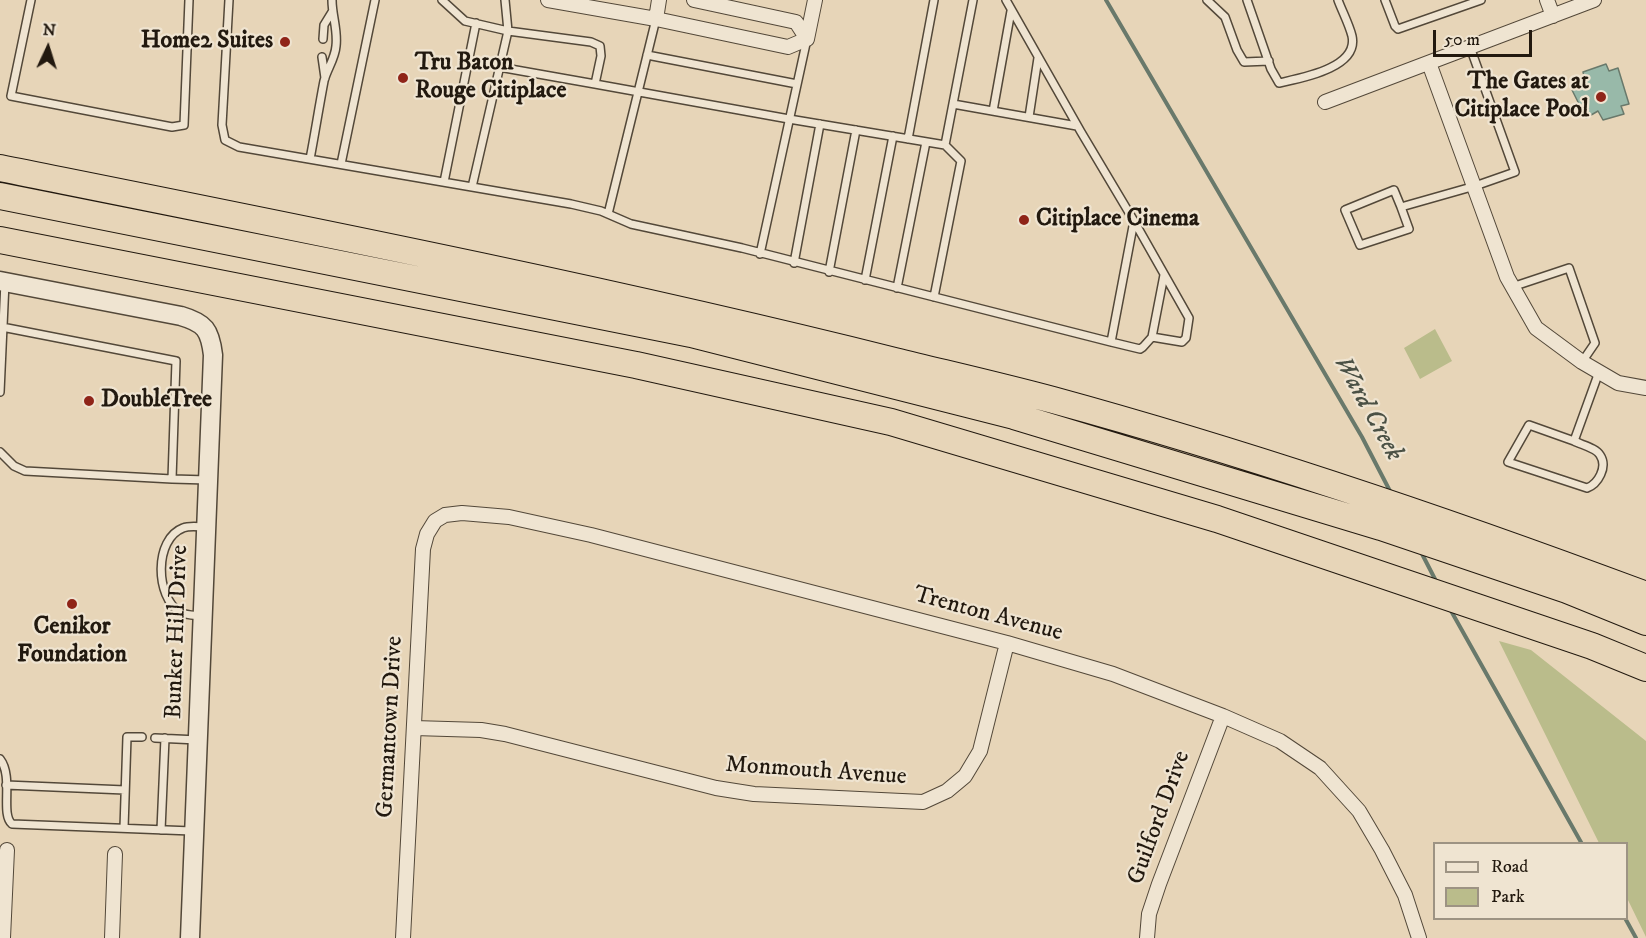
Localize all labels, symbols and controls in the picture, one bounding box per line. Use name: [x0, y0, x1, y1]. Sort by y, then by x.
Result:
north arrow: [18, 18, 78, 78]
scale bar: [1436, 18, 1535, 56]
text: N: [42, 20, 56, 40]
place label: Home2 Suites: [141, 28, 273, 56]
text: 50 m: [1444, 29, 1480, 51]
marker: Home2 Suites: [278, 35, 292, 49]
place label: Tru Baton Rouge Citiplace: [415, 50, 566, 106]
place label: The Gates at Citiplace Pool: [1454, 69, 1589, 125]
marker: Tru Baton Rouge Citiplace: [396, 71, 410, 85]
marker: The Gates at Citiplace Pool: [1594, 90, 1608, 104]
place label: Citiplace Cinema: [1036, 206, 1199, 234]
marker: Citiplace Cinema: [1017, 213, 1031, 227]
water label: Ward Creek: [1325, 351, 1409, 467]
place label: DoubleTree: [101, 387, 212, 415]
marker: DoubleTree: [82, 394, 96, 408]
street label: Bunker Hill Drive: [161, 544, 195, 720]
street label: Trenton Avenue: [910, 581, 1066, 649]
marker: Cenikor Foundation: [65, 597, 79, 611]
place label: Cenikor Foundation: [17, 614, 127, 670]
street label: Germantown Drive: [372, 635, 410, 819]
street label: Guilford Drive: [1122, 747, 1198, 889]
street label: Monmouth Avenue: [724, 751, 908, 793]
legend: [1433, 842, 1628, 920]
text: Road: [1491, 856, 1528, 878]
text: Park: [1491, 886, 1525, 908]

